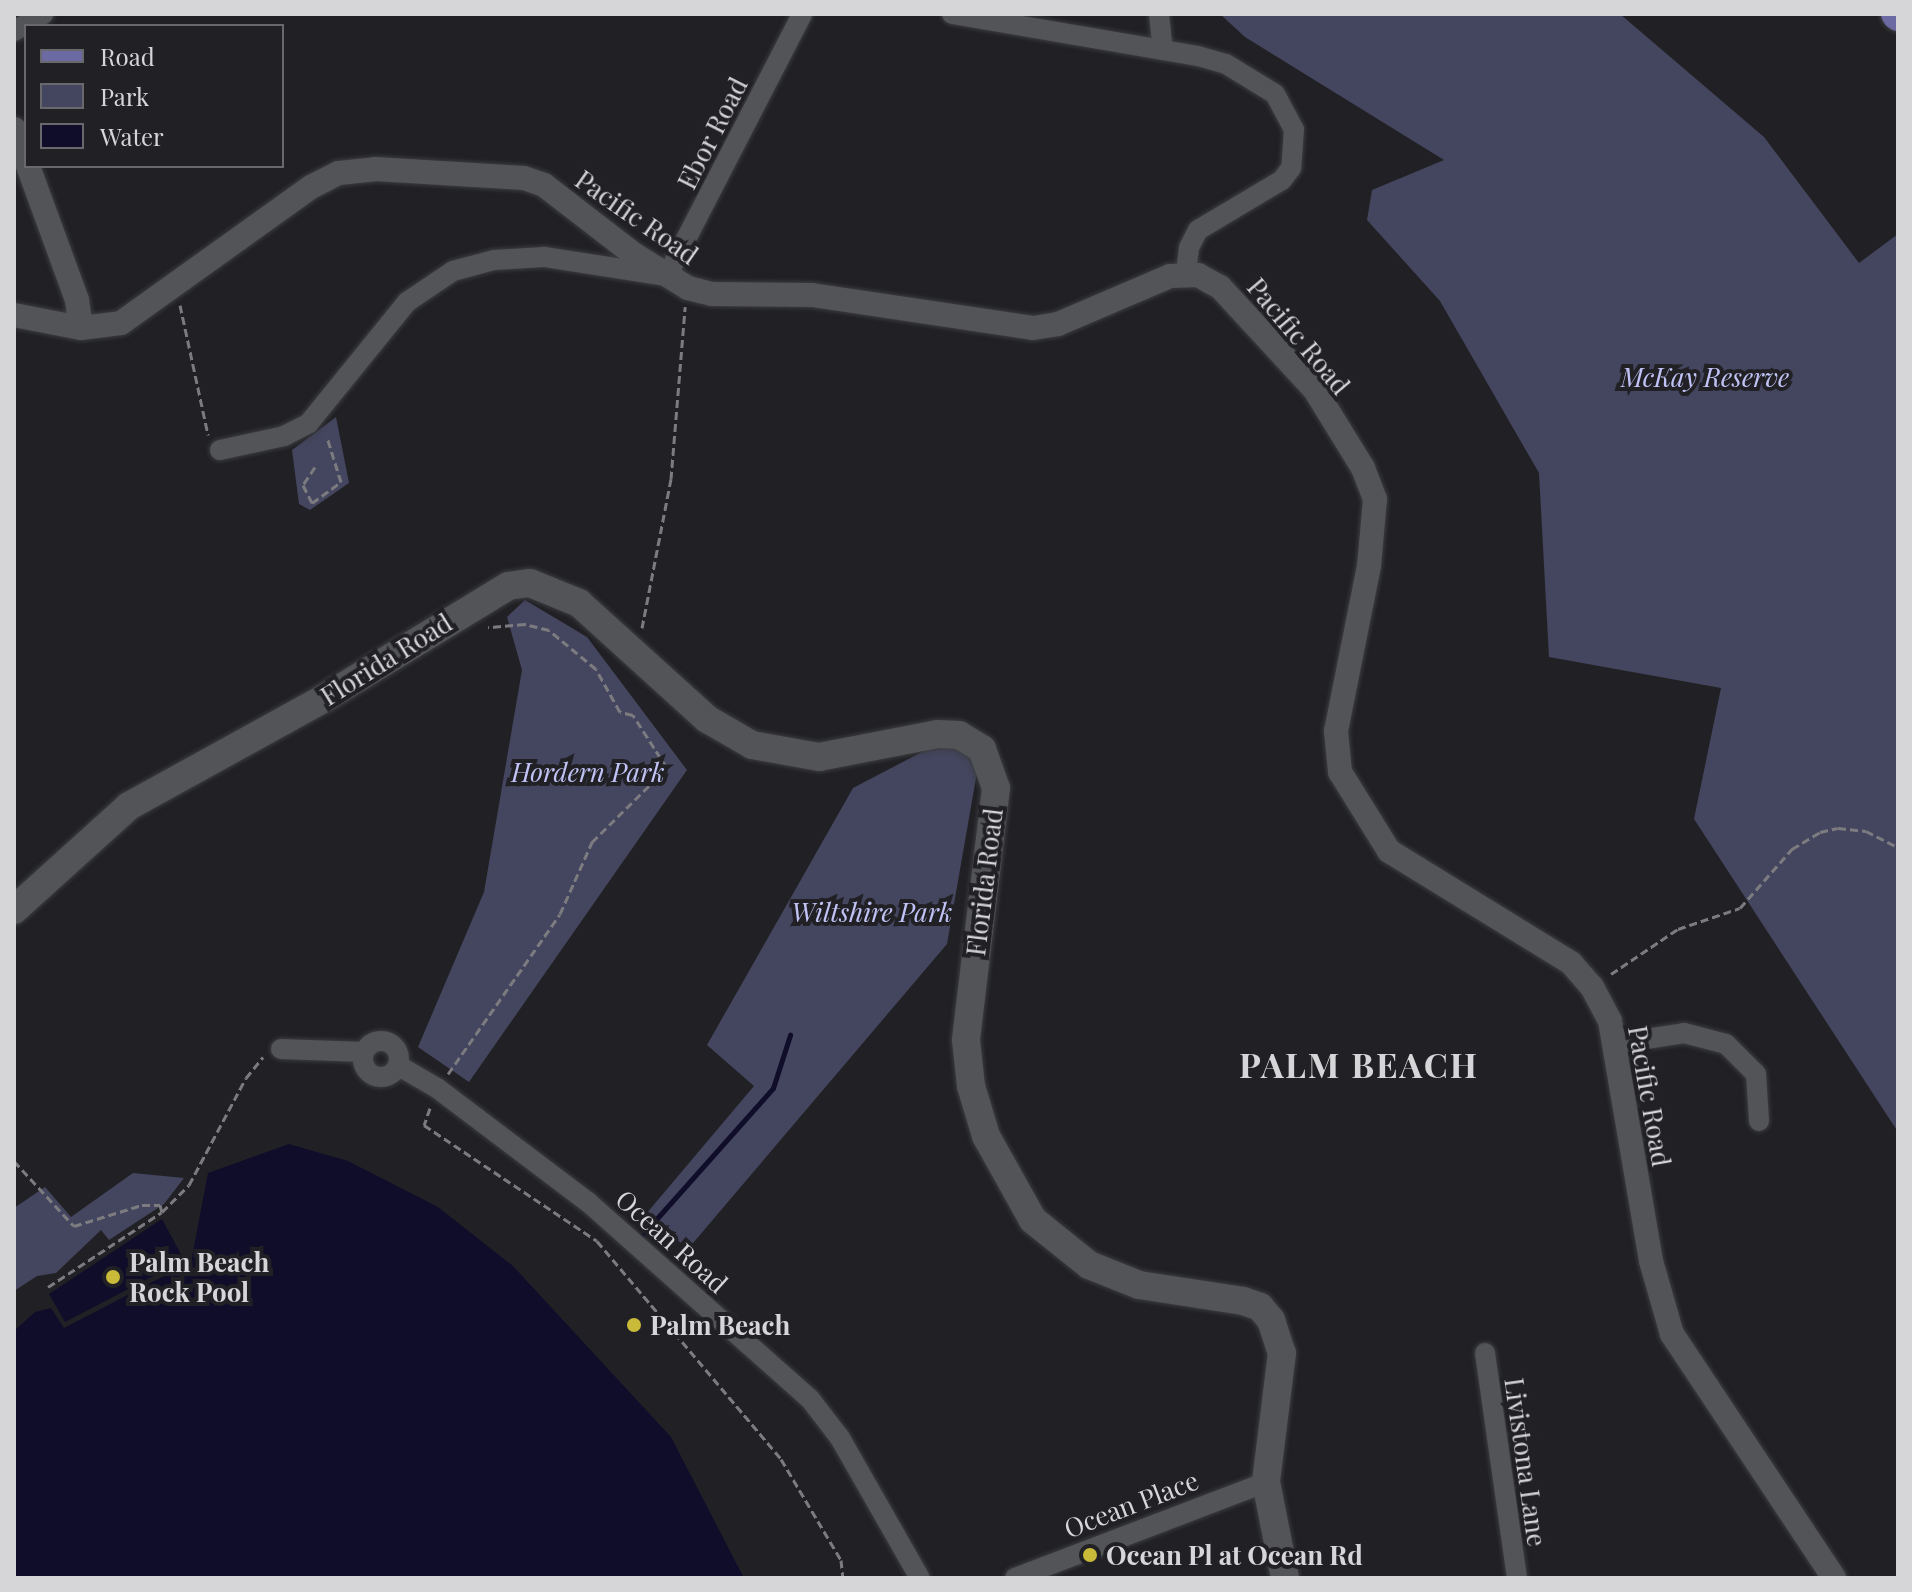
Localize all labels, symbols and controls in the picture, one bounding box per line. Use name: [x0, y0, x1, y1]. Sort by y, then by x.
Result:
legend: [24, 24, 284, 168]
text: Road: [100, 40, 155, 72]
street label: Ebor Road: [670, 72, 754, 194]
text: Park: [100, 80, 149, 112]
text: Water: [100, 120, 164, 152]
street label: Pacific Road: [570, 163, 704, 271]
street label: Pacific Road: [1241, 271, 1357, 401]
park label: McKay Reserve: [1621, 361, 1789, 393]
street label: Florida Road: [315, 606, 457, 712]
park label: Hordern Park: [511, 756, 665, 788]
street label: Florida Road: [959, 806, 1009, 958]
park label: Wiltshire Park: [792, 896, 952, 928]
street label: Pacific Road: [1622, 1023, 1678, 1169]
district label: PALM BEACH: [1239, 1045, 1479, 1085]
street label: Ocean Road: [610, 1183, 734, 1299]
place label: Palm Beach Rock Pool: [129, 1246, 269, 1308]
marker: Palm Beach Rock Pool: [104, 1268, 122, 1286]
place label: Palm Beach: [650, 1309, 790, 1341]
marker: Palm Beach: [625, 1316, 643, 1334]
street label: Livistona Lane: [1499, 1376, 1553, 1548]
street label: Ocean Place: [1060, 1464, 1202, 1544]
place label: Ocean Pl at Ocean Rd: [1106, 1539, 1363, 1571]
marker: Ocean Pl at Ocean Rd: [1081, 1546, 1099, 1564]

